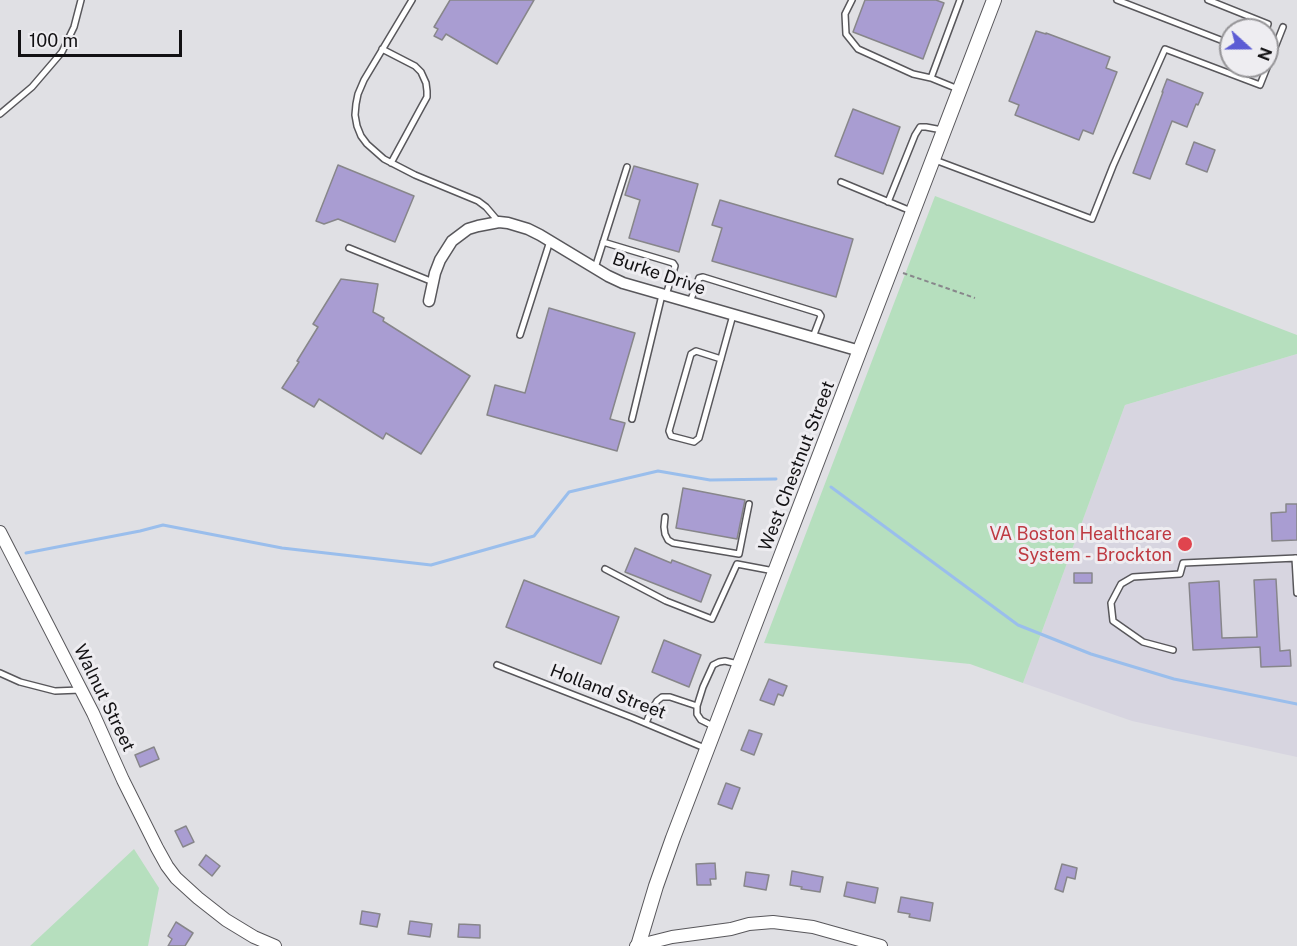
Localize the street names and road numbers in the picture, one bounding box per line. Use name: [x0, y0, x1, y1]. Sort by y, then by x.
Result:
street label: Burke Drive: [610, 248, 708, 300]
street label: West Chestnut Street: [755, 378, 839, 554]
street label: Walnut Street: [69, 641, 139, 755]
street label: Holland Street: [547, 660, 669, 724]

